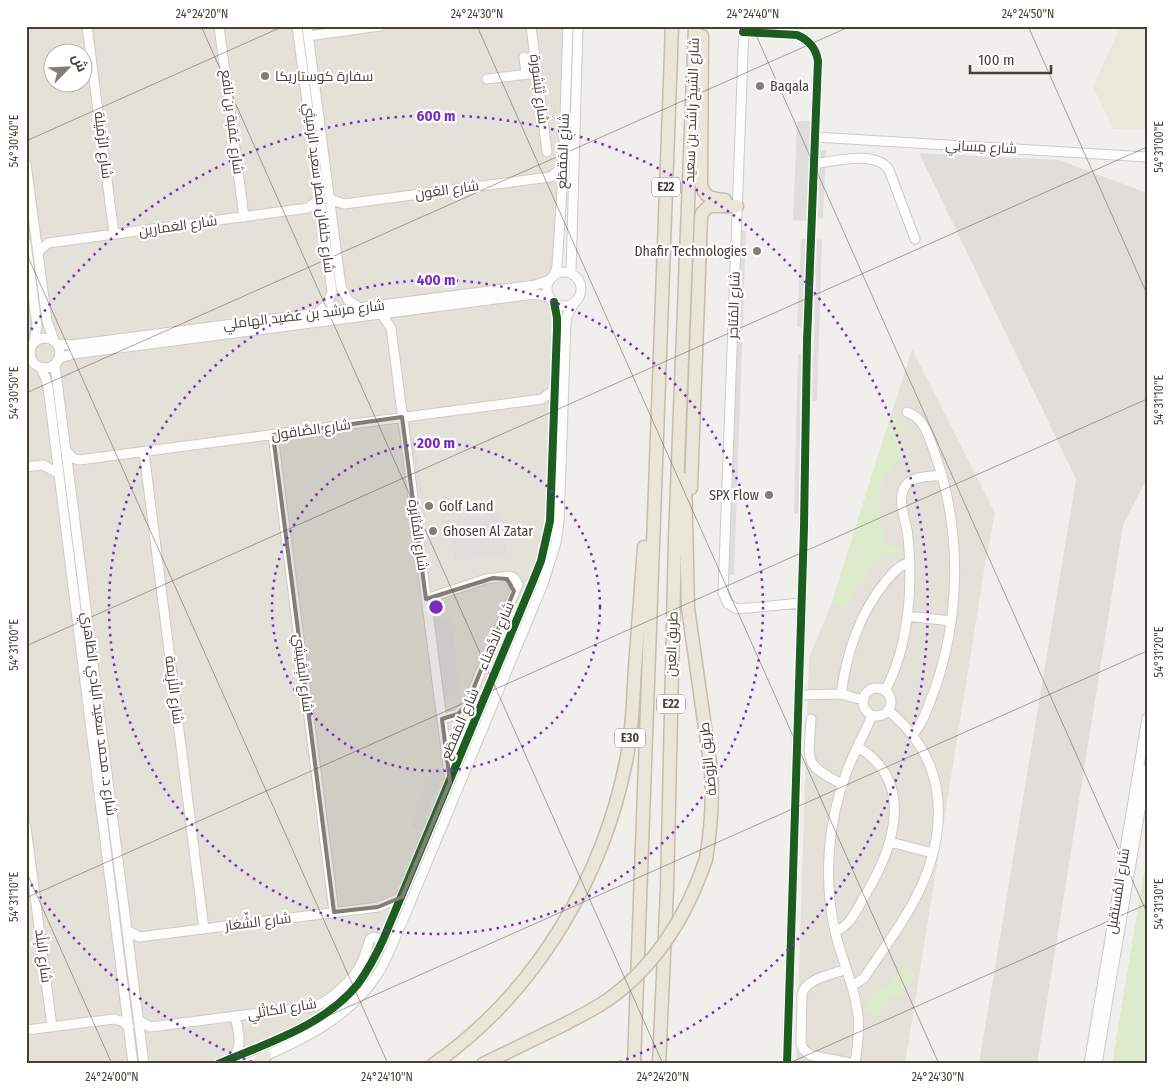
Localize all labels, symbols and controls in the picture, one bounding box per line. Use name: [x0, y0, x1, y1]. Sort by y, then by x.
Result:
text: 24°24'20"N: [176, 7, 228, 21]
text: 24°24'30"N: [451, 7, 503, 21]
text: 24°24'40"N: [727, 7, 779, 21]
text: 24°24'50"N: [1002, 7, 1054, 21]
street label: شارع الشيخ راشد بن سعيد: [681, 37, 703, 183]
north arrow: [42, 42, 92, 92]
scale bar: [970, 42, 1052, 74]
text: ش: [68, 51, 91, 75]
text: 100 m: [978, 51, 1015, 69]
street label: شارع تَبْشورة: [526, 53, 552, 125]
place label: سفارة كوستاريكا: [275, 68, 373, 85]
street label: شارع عُقبة بن نافع: [217, 69, 247, 175]
marker: سفارة كوستاريكا: [259, 70, 271, 82]
place label: Baqala: [770, 78, 809, 95]
marker: Baqala: [754, 80, 766, 92]
street label: شارع خلفان مطر سعيد الرميثي: [297, 102, 338, 274]
text: 600 m: [417, 107, 455, 125]
street label: شارع الرِّمَيلة: [90, 110, 116, 180]
street label: شارع المَقطَع: [553, 113, 573, 189]
text: 54°30'40"E: [7, 114, 21, 167]
text: 54°31'00"E: [1152, 121, 1166, 173]
street label: شارع مِسانِي: [945, 137, 1017, 160]
street label: شارع العُون: [414, 177, 480, 203]
road number: E22: [652, 178, 680, 196]
street label: شارع العَمارين: [138, 212, 218, 240]
place label: Dhafir Technologies: [634, 243, 747, 260]
marker: Dhafir Technologies: [751, 245, 763, 257]
text: 400 m: [417, 271, 455, 289]
street label: شارع المُتاجر: [724, 271, 744, 340]
street label: شارع مرشد بن عضيد الهاملي: [222, 297, 386, 336]
text: 54°30'50"E: [7, 366, 21, 419]
text: 54°31'10"E: [1152, 375, 1166, 425]
street label: شارع الصَّاقول: [270, 416, 352, 444]
text: 200 m: [416, 434, 455, 452]
place label: SPX Flow: [709, 487, 759, 504]
marker: SPX Flow: [763, 489, 775, 501]
street label: شارع المُثابَرة: [405, 498, 431, 572]
place label: Golf Land: [439, 498, 494, 515]
marker: Golf Land: [423, 500, 435, 512]
place label: Ghosen Al Zatar: [443, 523, 533, 540]
marker: Ghosen Al Zatar: [427, 525, 439, 537]
centre of rings: [427, 598, 445, 616]
street label: شارع الدَّهناء: [474, 599, 518, 673]
street label: شارع د. محمد سعيد البادي الظاهري: [75, 611, 120, 817]
street label: طريق العين: [662, 611, 682, 677]
text: 54°31'00"E: [7, 619, 21, 671]
text: 54°31'20"E: [1152, 626, 1166, 677]
street label: شارع البِقَيشِي: [288, 633, 316, 713]
street label: شارع اللِّزِيمة: [161, 655, 188, 725]
street label: شارع المَقطَع: [437, 686, 483, 762]
road number: E22: [657, 694, 685, 714]
street label: طريق الرَّوضة: [696, 721, 720, 797]
road number: E30: [615, 728, 645, 748]
street label: شارع المُستقبل: [1103, 847, 1133, 935]
text: 54°31'10"E: [7, 872, 21, 922]
text: 54°31'30"E: [1152, 878, 1166, 929]
street label: شارع الشِّغار: [222, 906, 292, 935]
street label: شارع البِلْد: [31, 928, 56, 984]
street label: شارع الكاتْلي: [246, 995, 318, 1026]
text: 24°24'00"N: [85, 1070, 139, 1084]
text: 24°24'10"N: [361, 1070, 413, 1084]
text: 24°24'20"N: [637, 1070, 689, 1084]
text: 24°24'30"N: [912, 1070, 964, 1084]

